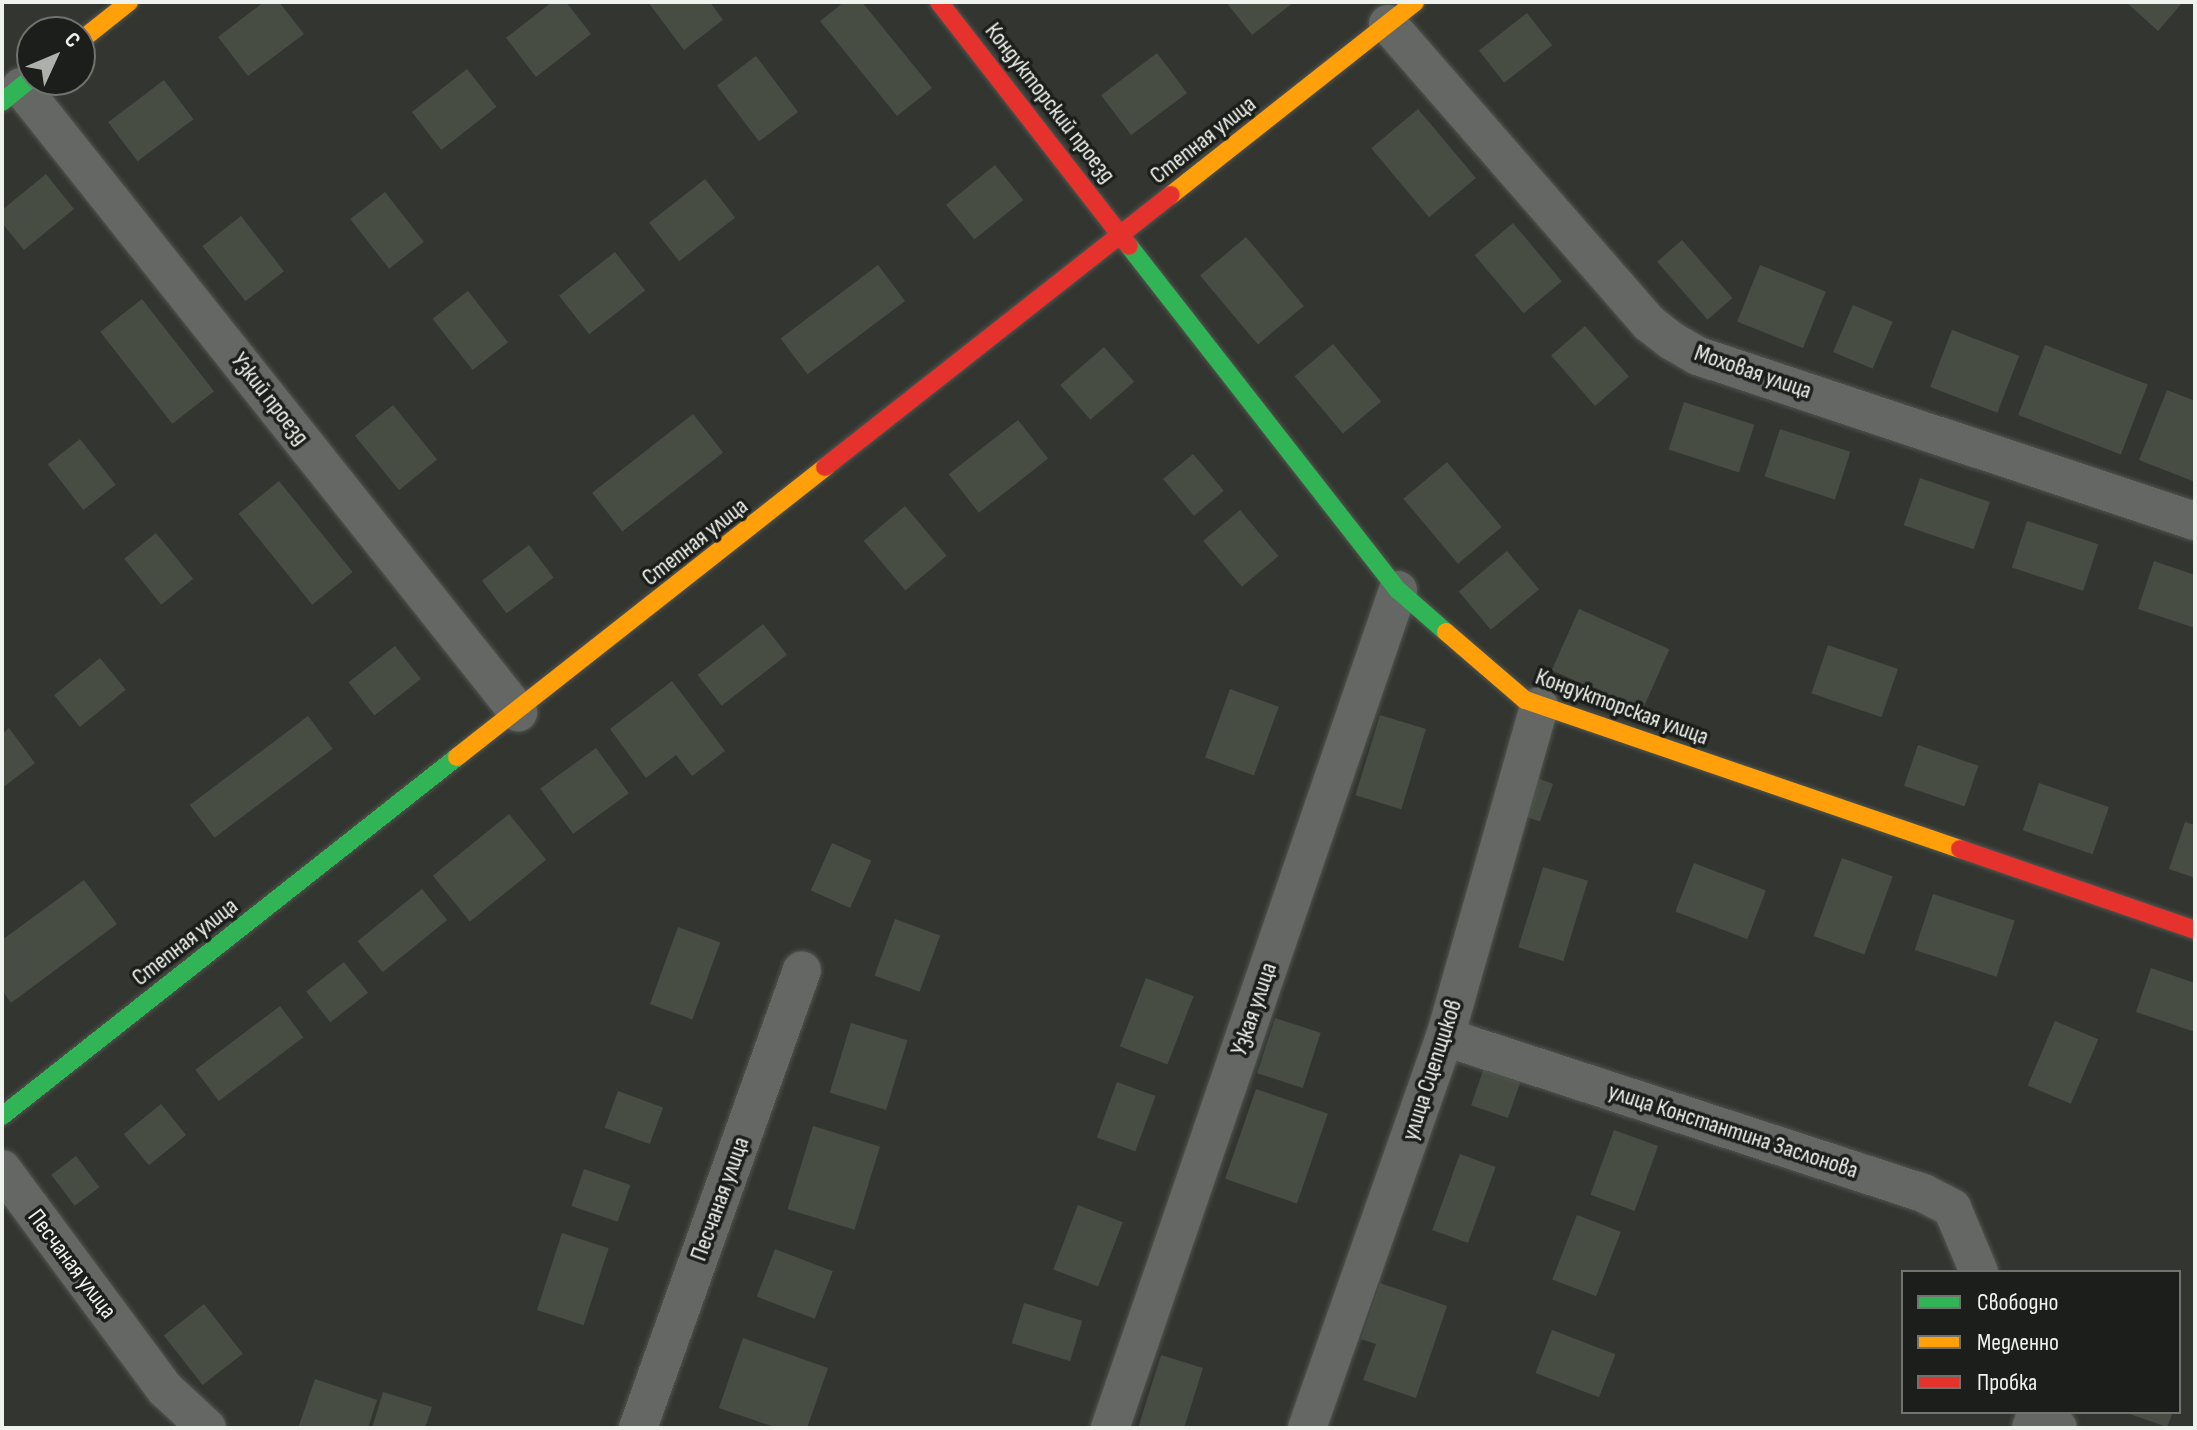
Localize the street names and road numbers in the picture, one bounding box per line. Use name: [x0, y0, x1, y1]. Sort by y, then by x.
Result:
street label: Кондукторский проезд: [979, 17, 1121, 189]
street label: Степная улица: [1144, 90, 1262, 190]
street label: Моховая улица: [1691, 339, 1815, 405]
street label: Узкий проезд: [225, 347, 315, 451]
street label: Степная улица: [636, 492, 754, 592]
street label: Кондукторская улица: [1532, 662, 1712, 752]
street label: Степная улица: [126, 892, 244, 992]
street label: Узкая улица: [1225, 959, 1283, 1059]
street label: улица Сцепщиков: [1396, 996, 1468, 1144]
street label: улица Константина Заслонова: [1604, 1077, 1862, 1185]
street label: Песчаная улица: [684, 1133, 756, 1265]
street label: Песчаная улица: [21, 1204, 123, 1324]

